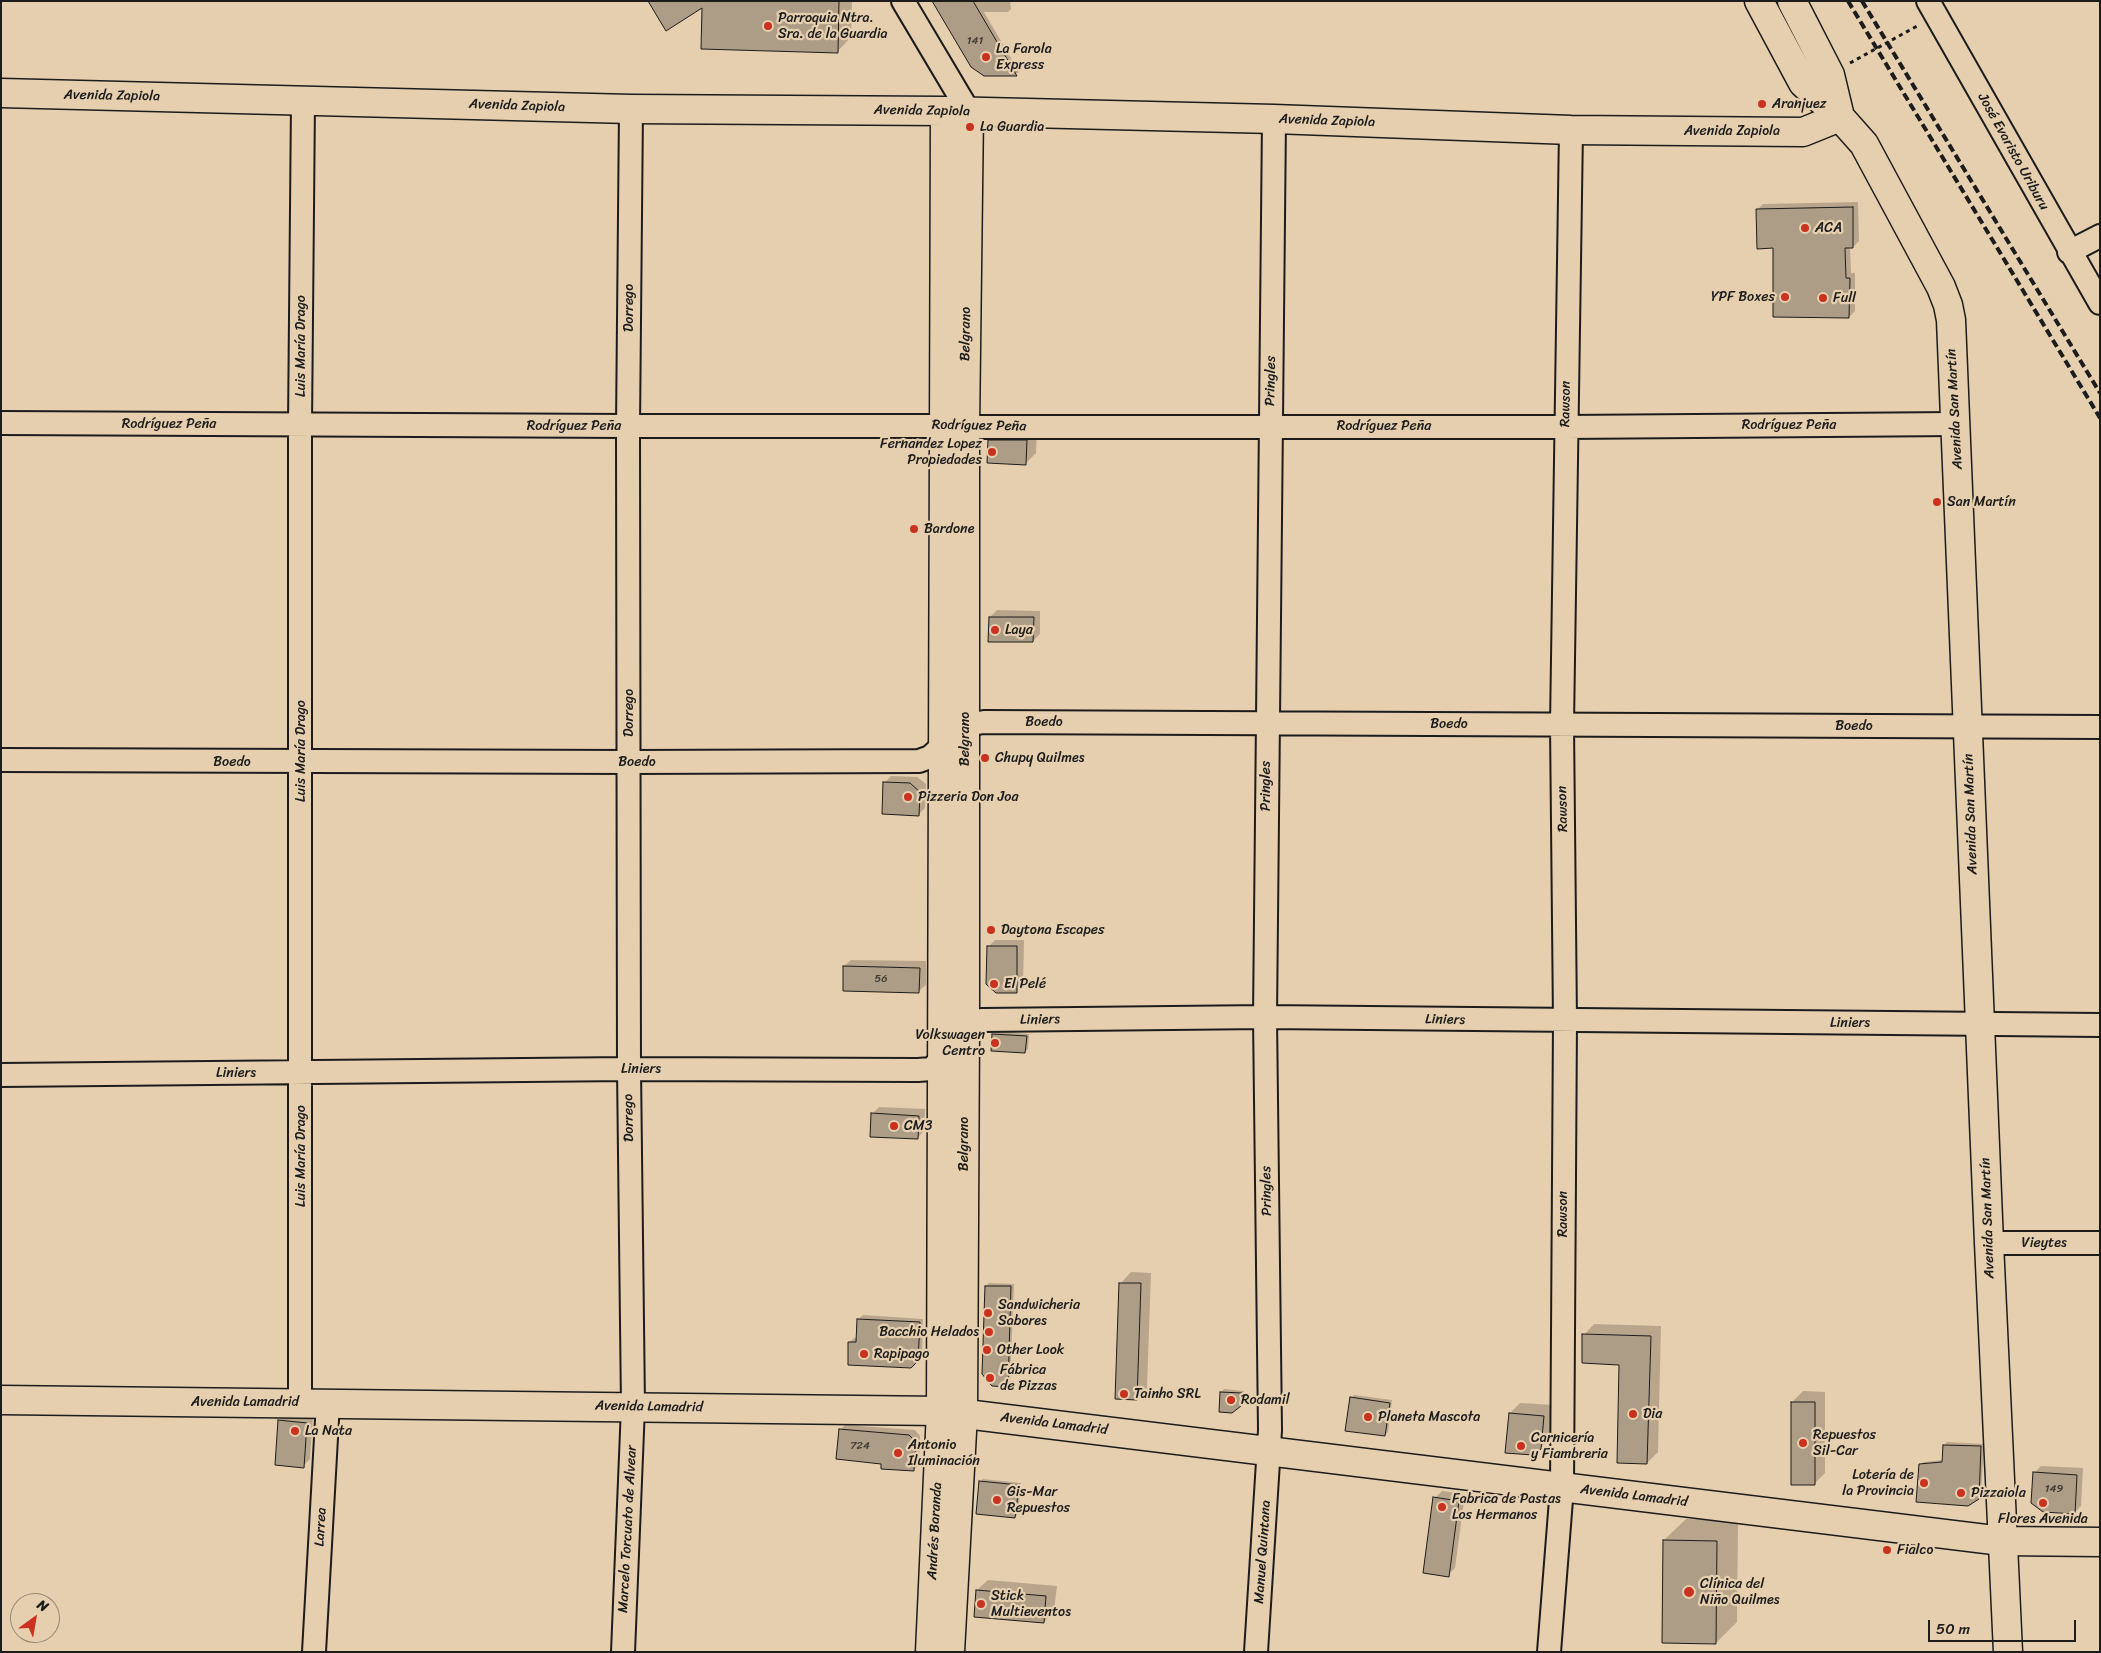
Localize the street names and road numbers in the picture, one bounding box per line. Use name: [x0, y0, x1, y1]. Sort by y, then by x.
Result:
street label: Avenida Zapiola: [64, 87, 160, 105]
street label: José Evaristo Uriburu: [1974, 90, 2052, 214]
street label: Avenida Zapiola: [469, 96, 565, 116]
street label: Avenida Zapiola: [874, 102, 970, 120]
street label: Avenida Zapiola: [1279, 111, 1375, 131]
street label: Avenida Zapiola: [1684, 123, 1780, 139]
street label: Dorrego: [621, 284, 637, 332]
street label: Luis María Drago: [293, 295, 309, 397]
street label: Belgrano: [957, 307, 975, 361]
street label: Avenida San Martín: [1943, 348, 1967, 470]
street label: Pringles: [1262, 356, 1280, 406]
street label: Rawson: [1557, 381, 1575, 427]
street label: Rodríguez Peña: [122, 416, 216, 432]
street label: Rodríguez Peña: [932, 417, 1026, 435]
street label: Rodríguez Peña: [1742, 417, 1836, 433]
street label: Rodríguez Peña: [527, 418, 621, 434]
street label: Rodríguez Peña: [1337, 418, 1431, 434]
street label: Dorrego: [621, 689, 637, 737]
street label: Luis María Drago: [293, 700, 309, 802]
street label: Belgrano: [957, 712, 973, 766]
street label: Boedo: [1025, 714, 1063, 730]
street label: Boedo: [1430, 716, 1468, 732]
street label: Boedo: [1835, 718, 1873, 734]
street label: Avenida San Martín: [1960, 753, 1982, 875]
street label: Boedo: [213, 754, 251, 770]
street label: Boedo: [618, 754, 656, 770]
street label: Pringles: [1258, 761, 1274, 811]
street label: Rawson: [1554, 786, 1572, 832]
street label: Liniers: [1020, 1011, 1060, 1029]
street label: Liniers: [1425, 1011, 1465, 1029]
street label: Liniers: [1830, 1015, 1870, 1031]
street label: Liniers: [621, 1061, 661, 1077]
street label: Liniers: [216, 1065, 256, 1081]
street label: Dorrego: [620, 1094, 638, 1142]
street label: Luis María Drago: [293, 1105, 309, 1207]
street label: Belgrano: [956, 1117, 972, 1171]
street label: Avenida San Martín: [1977, 1157, 1999, 1279]
street label: Pringles: [1258, 1166, 1276, 1216]
street label: Rawson: [1555, 1191, 1571, 1237]
street label: Vieytes: [2021, 1235, 2067, 1251]
street label: Avenida Lamadrid: [191, 1394, 299, 1410]
street label: Avenida Lamadrid: [595, 1398, 703, 1416]
street label: Avenida Lamadrid: [999, 1409, 1109, 1439]
street label: Marcelo Torcuato de Alvear: [615, 1445, 641, 1613]
street label: Avenida Lamadrid: [1579, 1481, 1689, 1511]
street label: Andrés Baranda: [924, 1482, 946, 1580]
street label: Manuel Quintana: [1251, 1500, 1275, 1604]
street label: Larrea: [312, 1507, 330, 1547]

